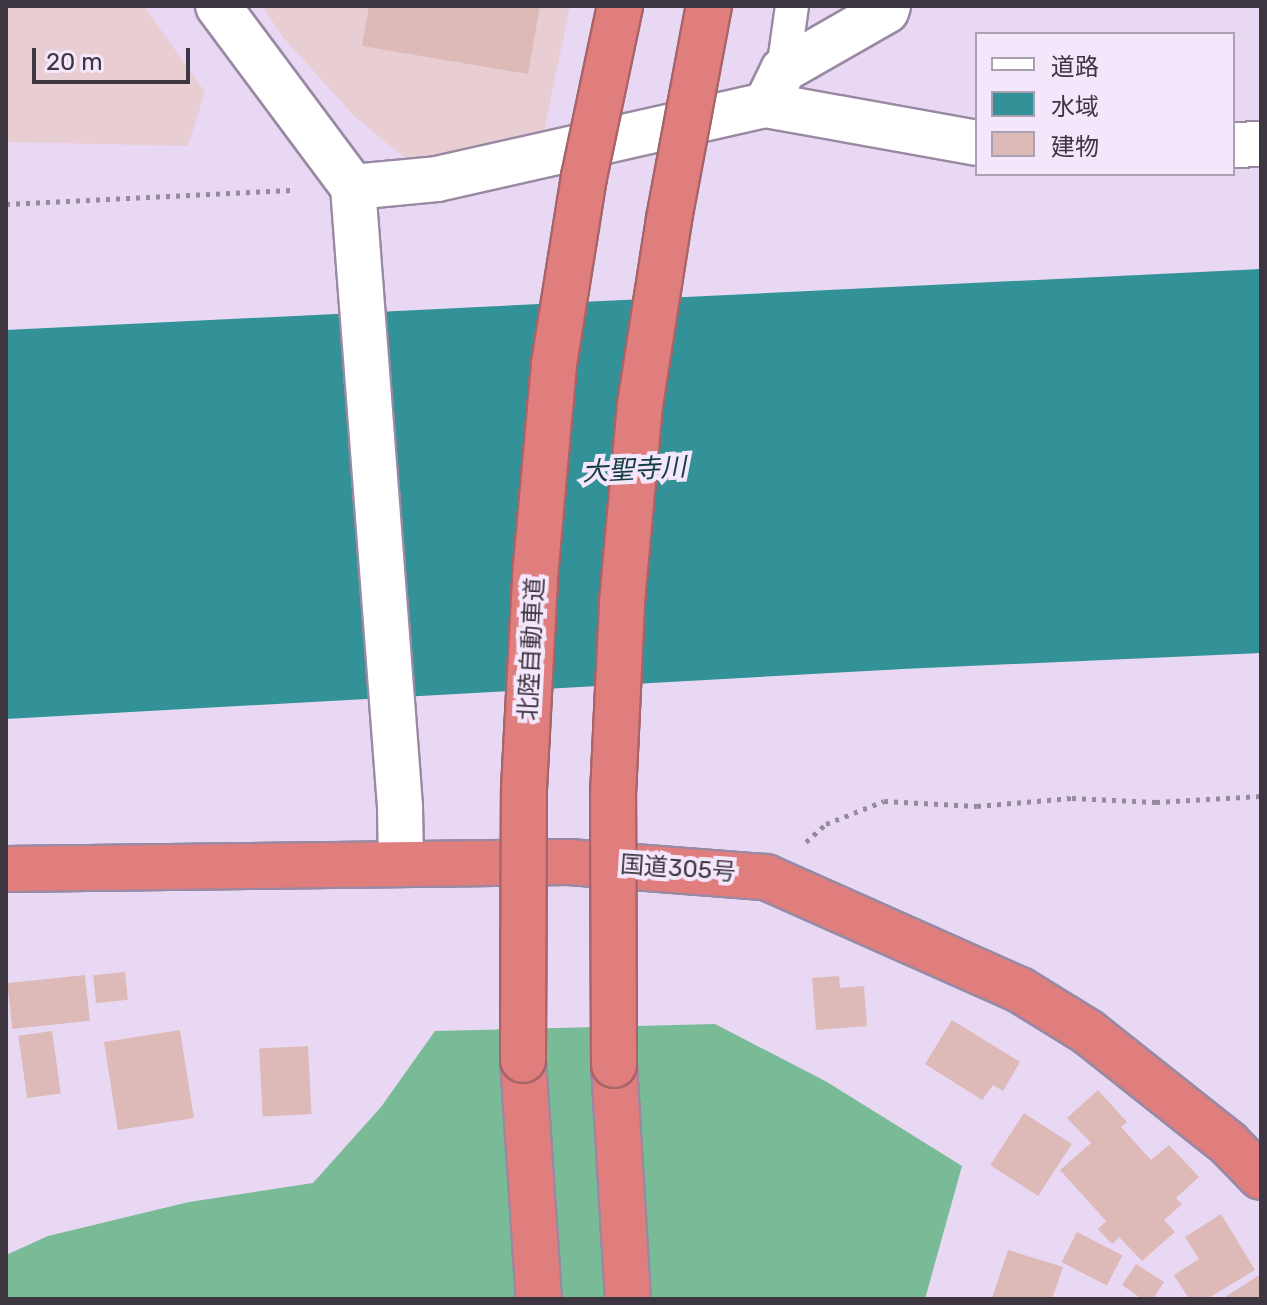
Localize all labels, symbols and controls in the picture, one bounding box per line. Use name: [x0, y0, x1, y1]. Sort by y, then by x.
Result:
scale bar: [36, 32, 194, 82]
legend: [975, 32, 1235, 176]
text: 20 m: [46, 48, 103, 76]
text: 道路: [1051, 53, 1099, 81]
text: 水域: [1051, 93, 1099, 121]
text: 建物: [1051, 133, 1099, 161]
water label: 大聖寺川: [581, 452, 687, 488]
street label: 北陸自動車道: [514, 576, 550, 722]
street label: 国道305号: [619, 851, 737, 887]

